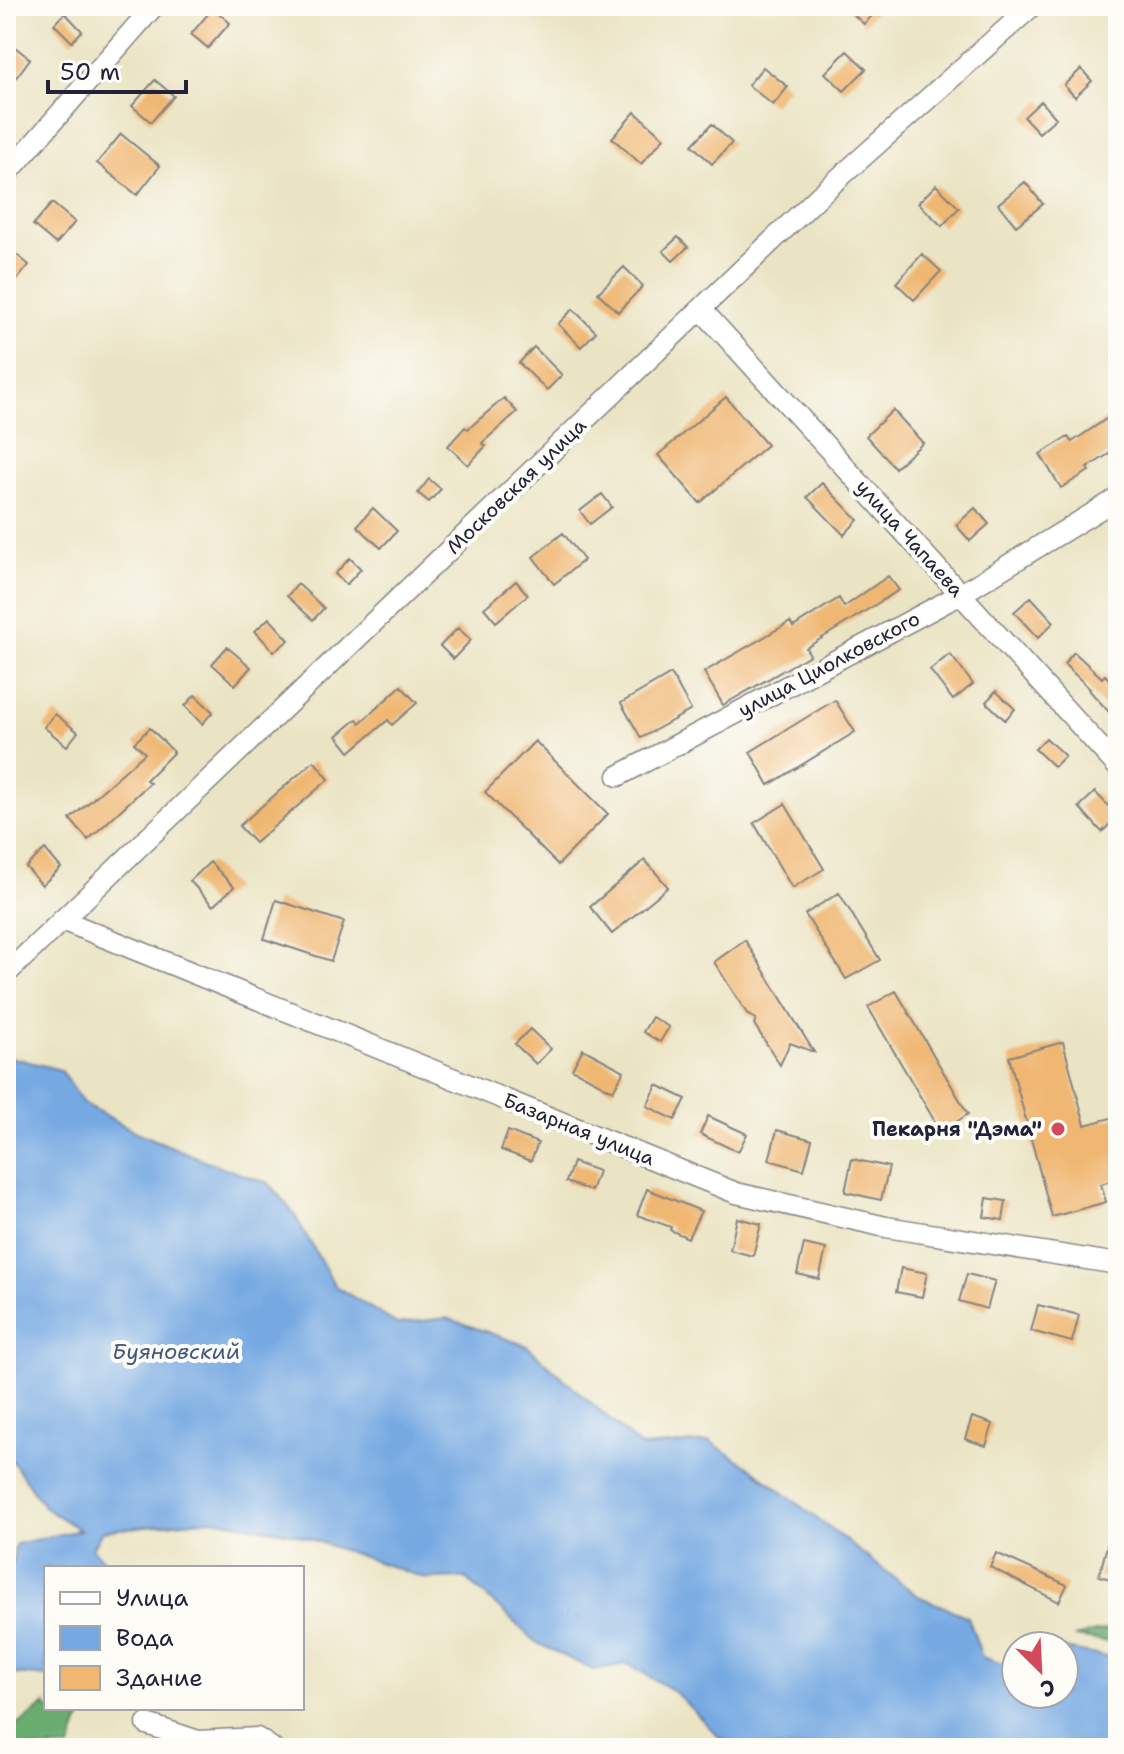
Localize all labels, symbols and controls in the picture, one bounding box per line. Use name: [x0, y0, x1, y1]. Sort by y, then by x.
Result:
scale bar: [48, 44, 186, 94]
text: 50 m: [60, 56, 120, 88]
street label: Московская улица: [440, 412, 592, 560]
street label: улица Чапаева: [850, 474, 970, 603]
street label: улица Циолковского: [734, 605, 924, 723]
street label: Базарная улица: [499, 1087, 659, 1171]
place label: Пекарня "Дэма": [872, 1116, 1042, 1142]
marker: Пекарня "Дэма": [1049, 1120, 1067, 1138]
water label: Буяновский: [112, 1337, 240, 1366]
legend: [44, 1566, 304, 1710]
text: Улица: [116, 1582, 189, 1614]
text: Вода: [116, 1622, 174, 1654]
north arrow: [1000, 1630, 1080, 1710]
text: Здание: [116, 1662, 203, 1694]
text: С: [1036, 1672, 1060, 1704]

